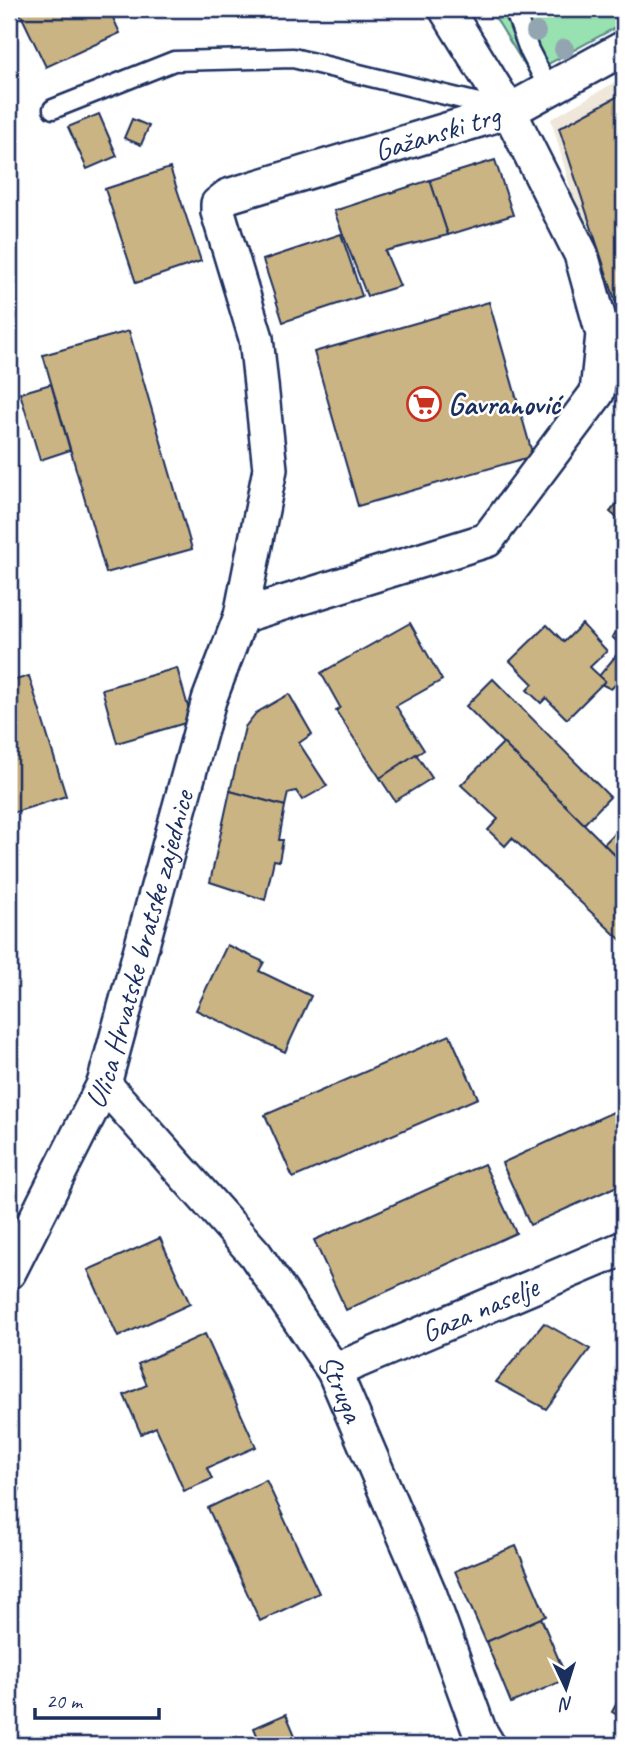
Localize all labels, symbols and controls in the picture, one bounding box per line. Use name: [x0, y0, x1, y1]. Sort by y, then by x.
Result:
street label: Gažanski trg: [370, 95, 507, 170]
supermarket icon: Gavranović: [405, 385, 443, 423]
place label: Gavranović: [448, 385, 564, 423]
street label: Ulica Hrvatske bratske zajednice: [76, 784, 203, 1115]
street label: Gaza naselje: [415, 1267, 546, 1351]
street label: Struga: [309, 1347, 373, 1429]
north arrow: [532, 1652, 602, 1722]
scale bar: [35, 1677, 159, 1721]
text: 20 m: [46, 1688, 84, 1714]
text: N: [557, 1692, 574, 1717]

